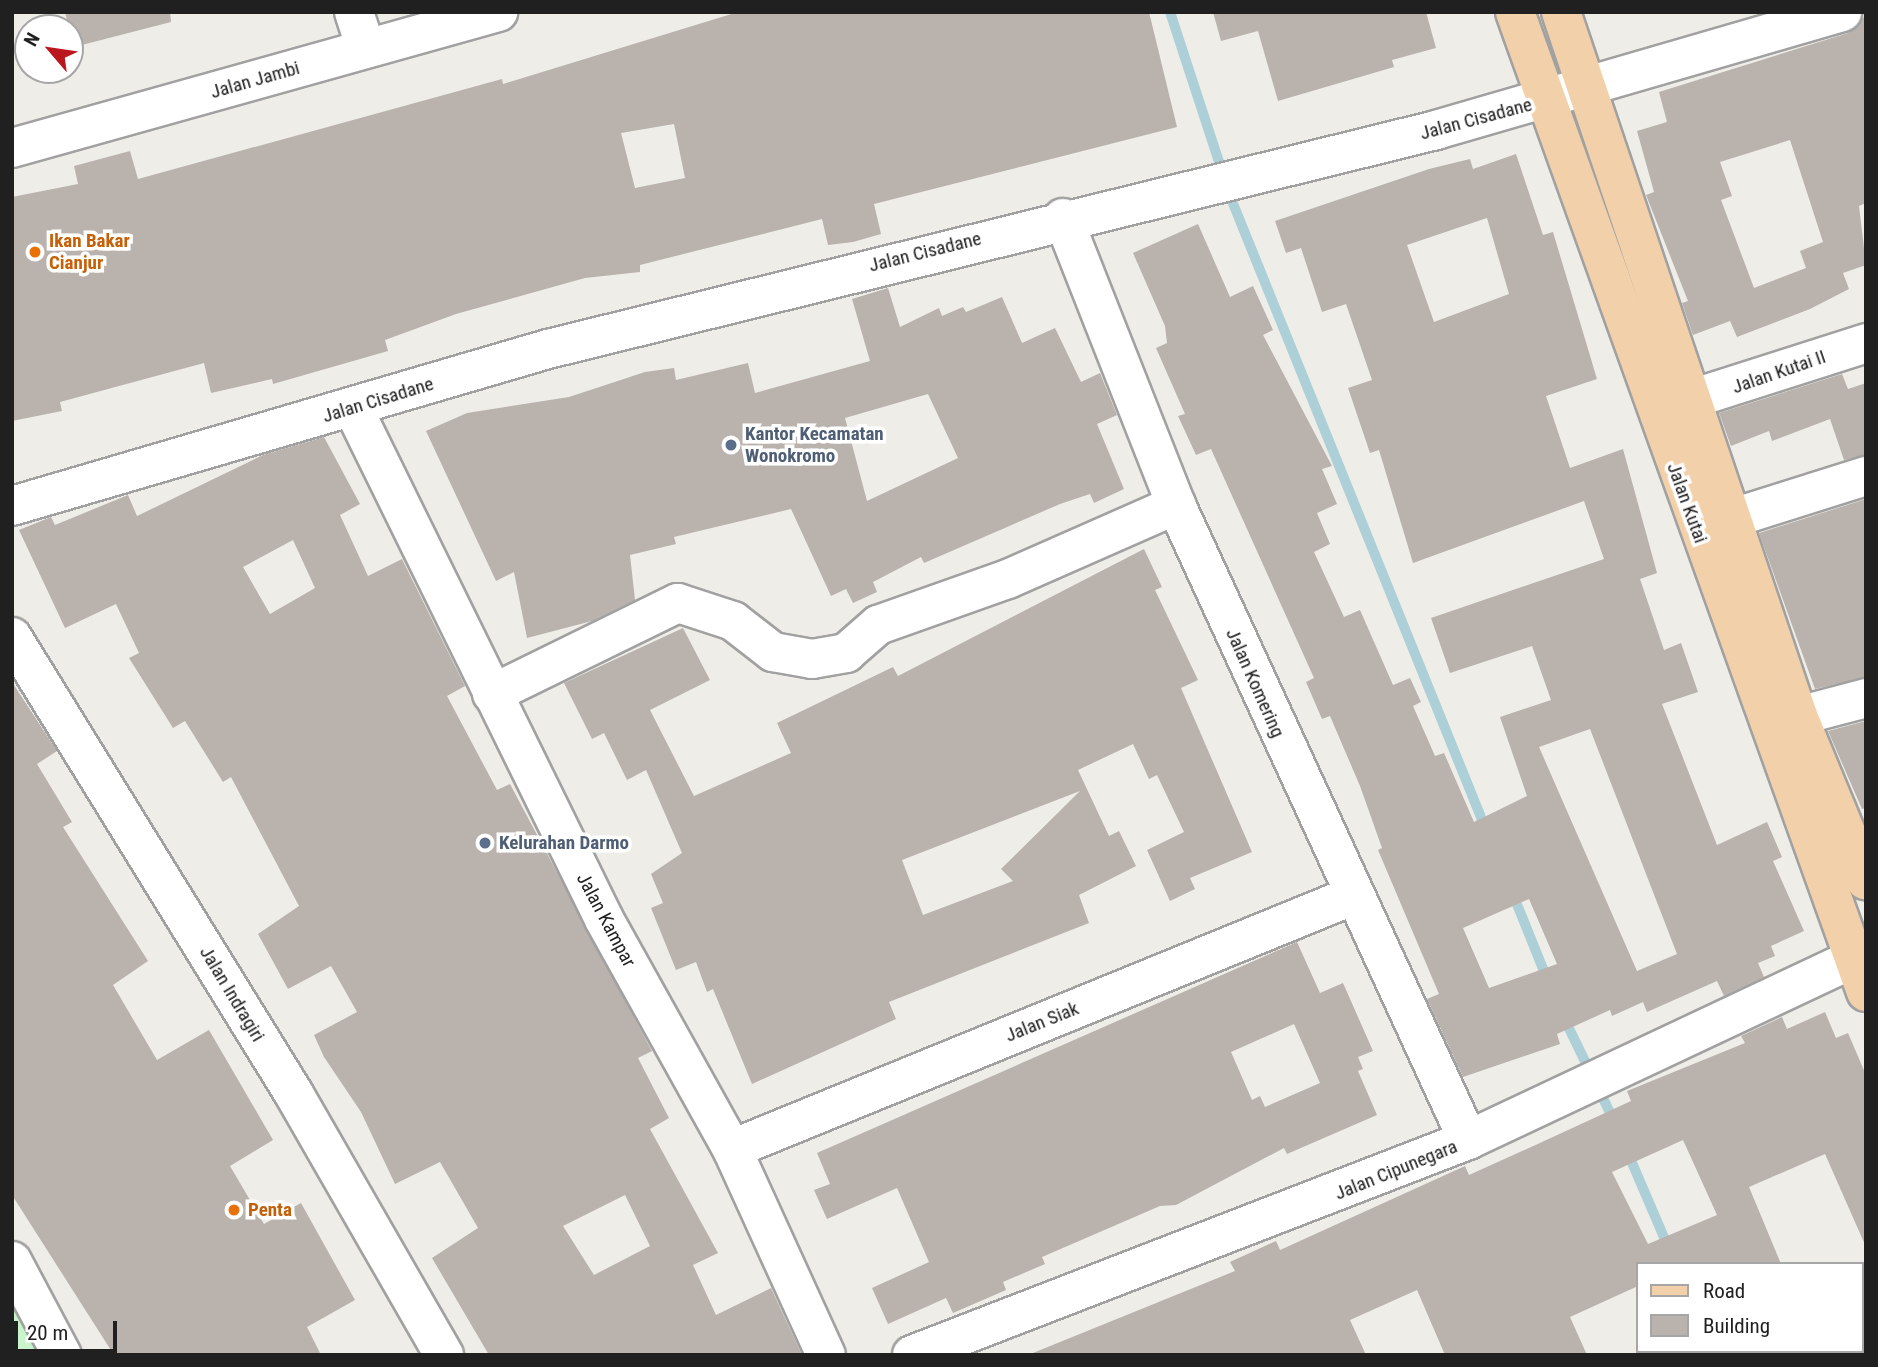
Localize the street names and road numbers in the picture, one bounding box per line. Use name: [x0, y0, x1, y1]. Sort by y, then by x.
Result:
street label: Jalan Jambi: [208, 56, 302, 104]
street label: Jalan Cisadane: [1418, 93, 1534, 145]
street label: Jalan Cisadane: [867, 227, 983, 277]
street label: Jalan Kutai II: [1729, 345, 1829, 399]
street label: Jalan Cisadane: [320, 372, 436, 428]
street label: Jalan Kutai: [1662, 460, 1712, 546]
street label: Jalan Komering: [1221, 625, 1289, 741]
street label: Jalan Kampar: [572, 869, 640, 971]
street label: Jalan Indragiri: [195, 942, 269, 1046]
street label: Jalan Siak: [1002, 997, 1082, 1047]
street label: Jalan Cipunegara: [1331, 1135, 1461, 1205]

